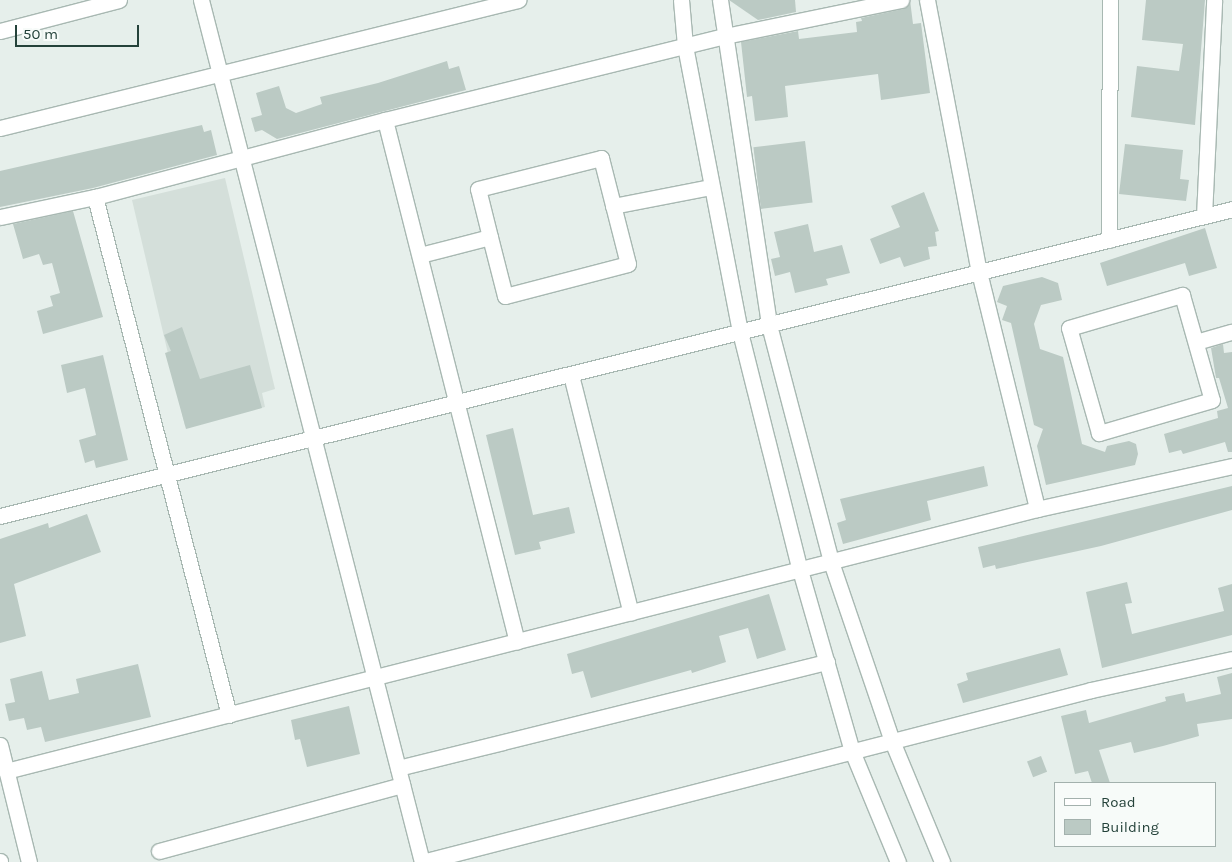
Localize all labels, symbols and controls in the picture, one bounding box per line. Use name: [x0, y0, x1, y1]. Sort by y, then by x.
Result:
scale bar: [18, 15, 141, 47]
text: 50 m: [23, 25, 58, 43]
legend: [1054, 782, 1217, 847]
text: Road: [1101, 793, 1136, 811]
text: Building: [1101, 818, 1159, 836]

